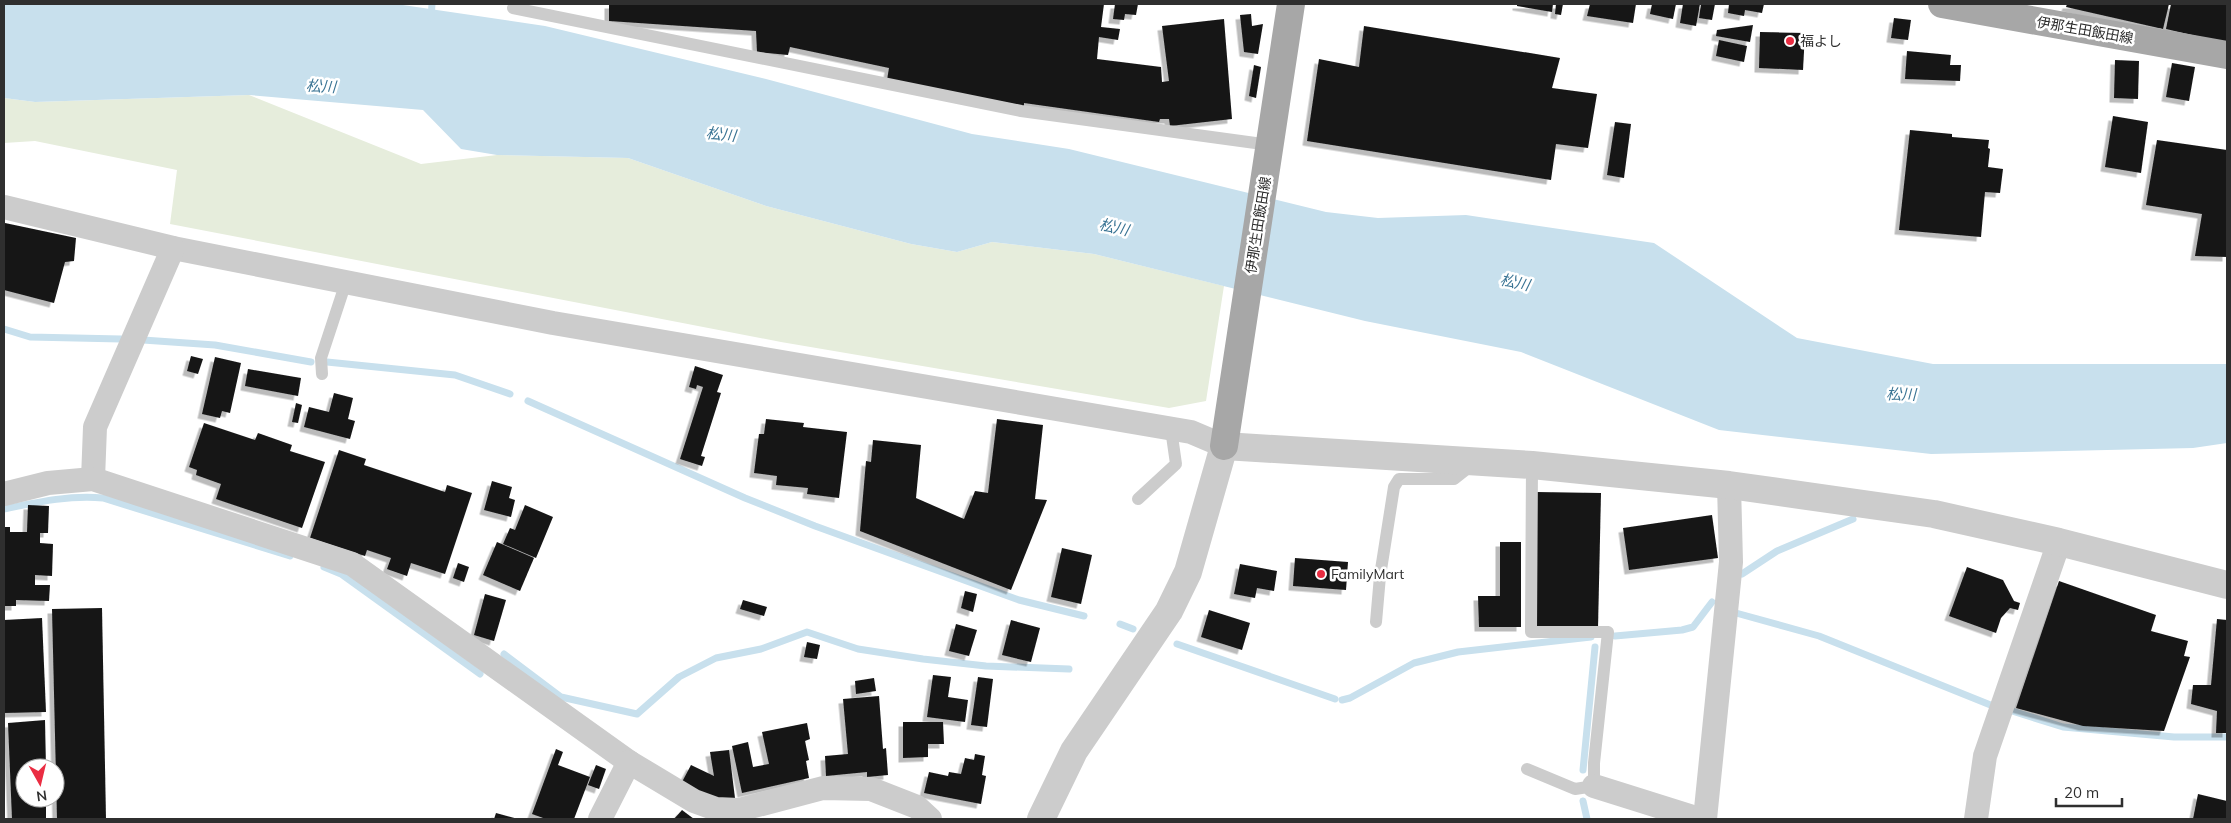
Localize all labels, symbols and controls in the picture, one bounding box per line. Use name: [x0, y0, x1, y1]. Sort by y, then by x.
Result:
street label: 伊那生田飯田線: [2035, 13, 2135, 47]
place label: 福よし: [1800, 32, 1842, 50]
marker: 福よし: [1784, 35, 1796, 47]
water label: 松川: [306, 76, 338, 96]
water label: 松川: [705, 123, 739, 145]
street label: 伊那生田飯田線: [1241, 175, 1275, 275]
water label: 松川: [1097, 214, 1133, 240]
water label: 松川: [1498, 270, 1534, 295]
water label: 松川: [1886, 384, 1918, 404]
place label: FamilyMart: [1331, 565, 1404, 583]
marker: FamilyMart: [1315, 568, 1327, 580]
north arrow: [15, 758, 65, 808]
scale bar: [2056, 776, 2122, 808]
text: 20 m: [2064, 783, 2099, 802]
text: N: [35, 786, 48, 806]

